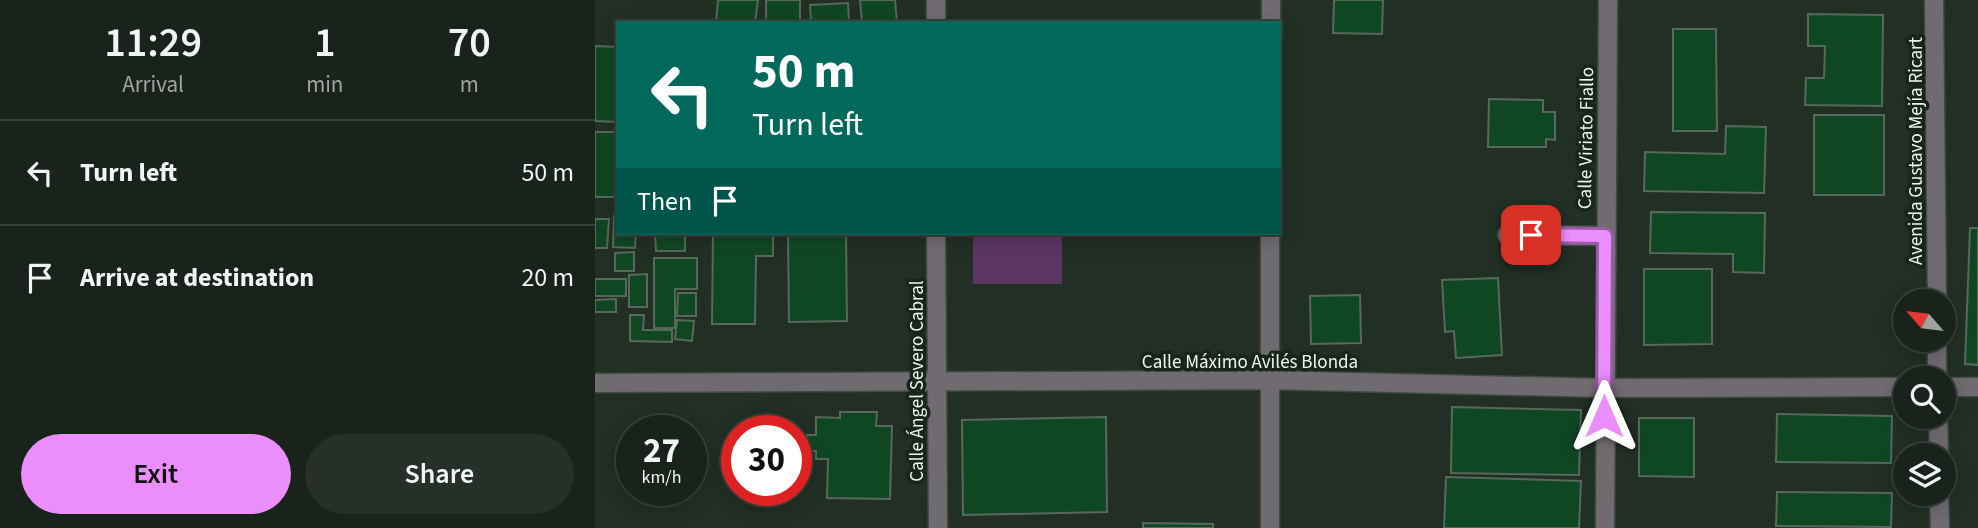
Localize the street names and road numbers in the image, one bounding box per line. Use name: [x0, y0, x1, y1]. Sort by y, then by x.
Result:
street label: Avenida Gustavo Mejía Ricart: [1903, 36, 1930, 265]
street label: Calle Viriato Fiallo: [1572, 67, 1601, 209]
street label: Calle Ángel Severo Cabral: [904, 280, 931, 482]
street label: Calle Máximo Avilés Blonda: [1142, 349, 1358, 376]

